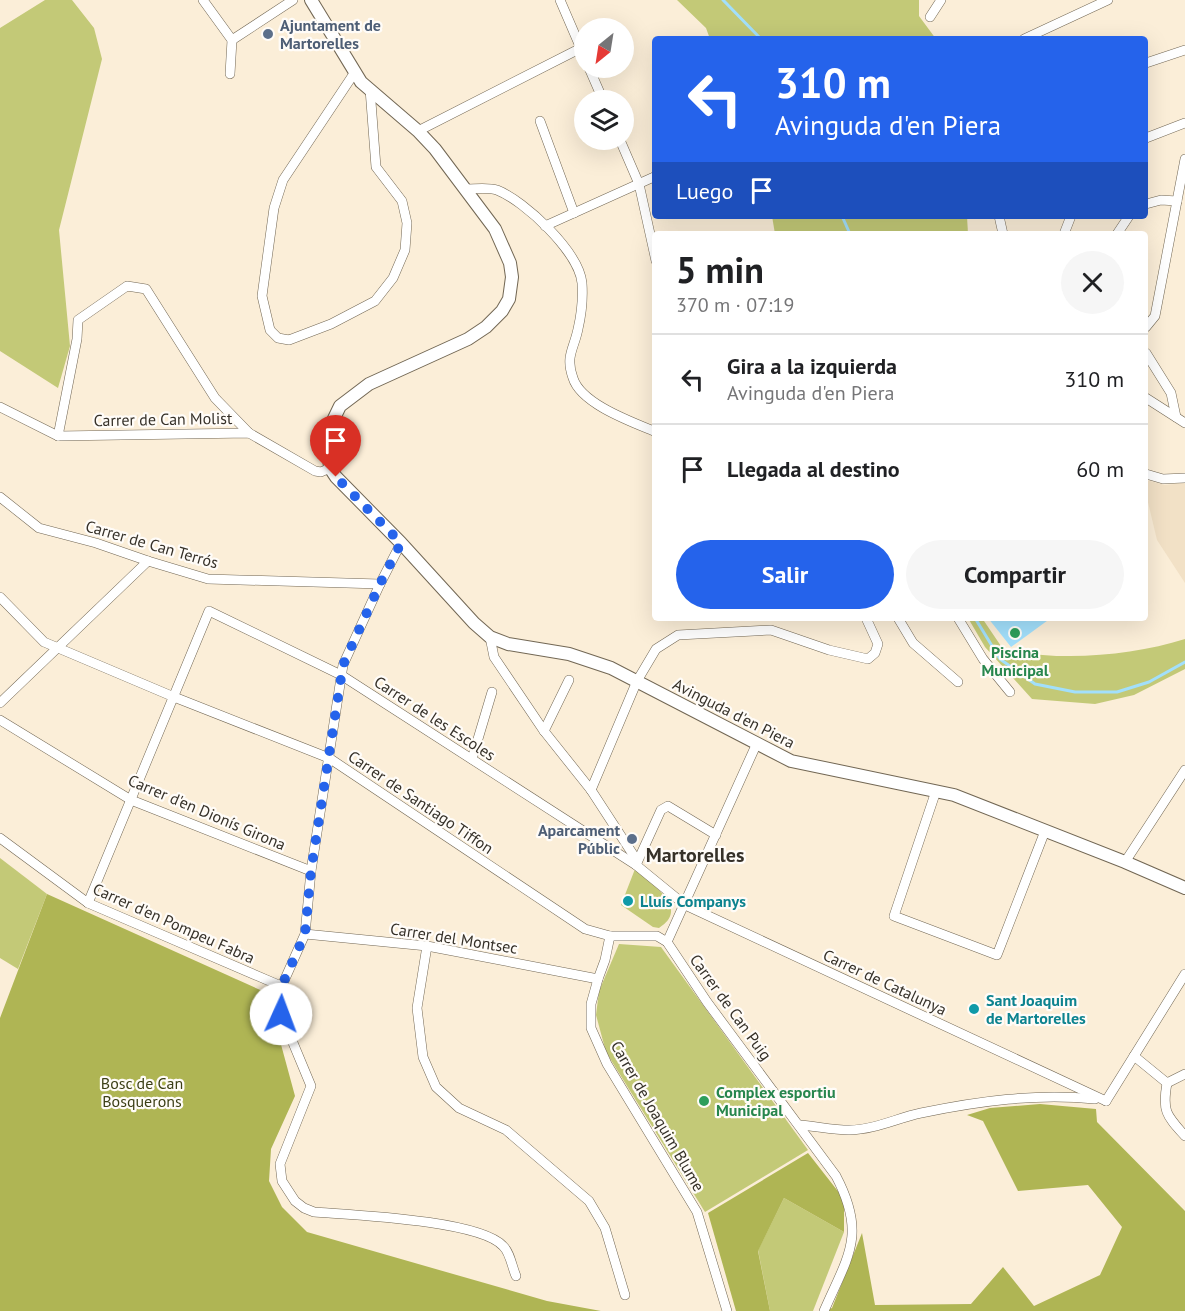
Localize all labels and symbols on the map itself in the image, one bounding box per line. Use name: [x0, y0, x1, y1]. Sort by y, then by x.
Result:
place label: Ajuntament de Martorelles: [280, 15, 381, 53]
north arrow: [574, 18, 634, 78]
marker: Ajuntament de Martorelles: [261, 27, 275, 41]
street label: Carrer de Can Molist: [93, 408, 233, 430]
pin: [310, 415, 361, 477]
street label: Carrer de Can Terrós: [83, 516, 221, 573]
marker: Piscina Municipal: [1008, 626, 1022, 640]
place label: Piscina Municipal: [982, 642, 1049, 680]
street label: Carrer de les Escoles: [371, 671, 500, 765]
street label: Avinguda d'en Piera: [670, 674, 798, 752]
street label: Carrer de Santiago Tiffon: [345, 746, 497, 858]
street label: Carrer d'en Dionís Girona: [125, 770, 289, 854]
place label: Aparcament Públic: [538, 820, 620, 858]
marker: Aparcament Públic: [625, 832, 639, 846]
district label: Martorelles: [646, 842, 744, 868]
street label: Carrer d'en Pompeu Fabra: [90, 878, 258, 968]
place label: Lluís Companys: [640, 891, 746, 911]
marker: Lluís Companys: [621, 894, 635, 908]
street label: Carrer del Montsec: [389, 918, 519, 958]
street label: Carrer de Catalunya: [820, 945, 950, 1019]
street label: Carrer de Can Puig: [686, 950, 776, 1064]
position arrow: [249, 982, 313, 1046]
place label: Sant Joaquim de Martorelles: [986, 990, 1086, 1028]
marker: Sant Joaquim de Martorelles: [967, 1002, 981, 1016]
street label: Carrer de Joaquim Blume: [607, 1037, 709, 1195]
park label: Bosc de Can Bosquerons: [101, 1073, 183, 1111]
place label: Complex esportiu Municipal: [716, 1082, 836, 1120]
marker: Complex esportiu Municipal: [697, 1094, 711, 1108]

